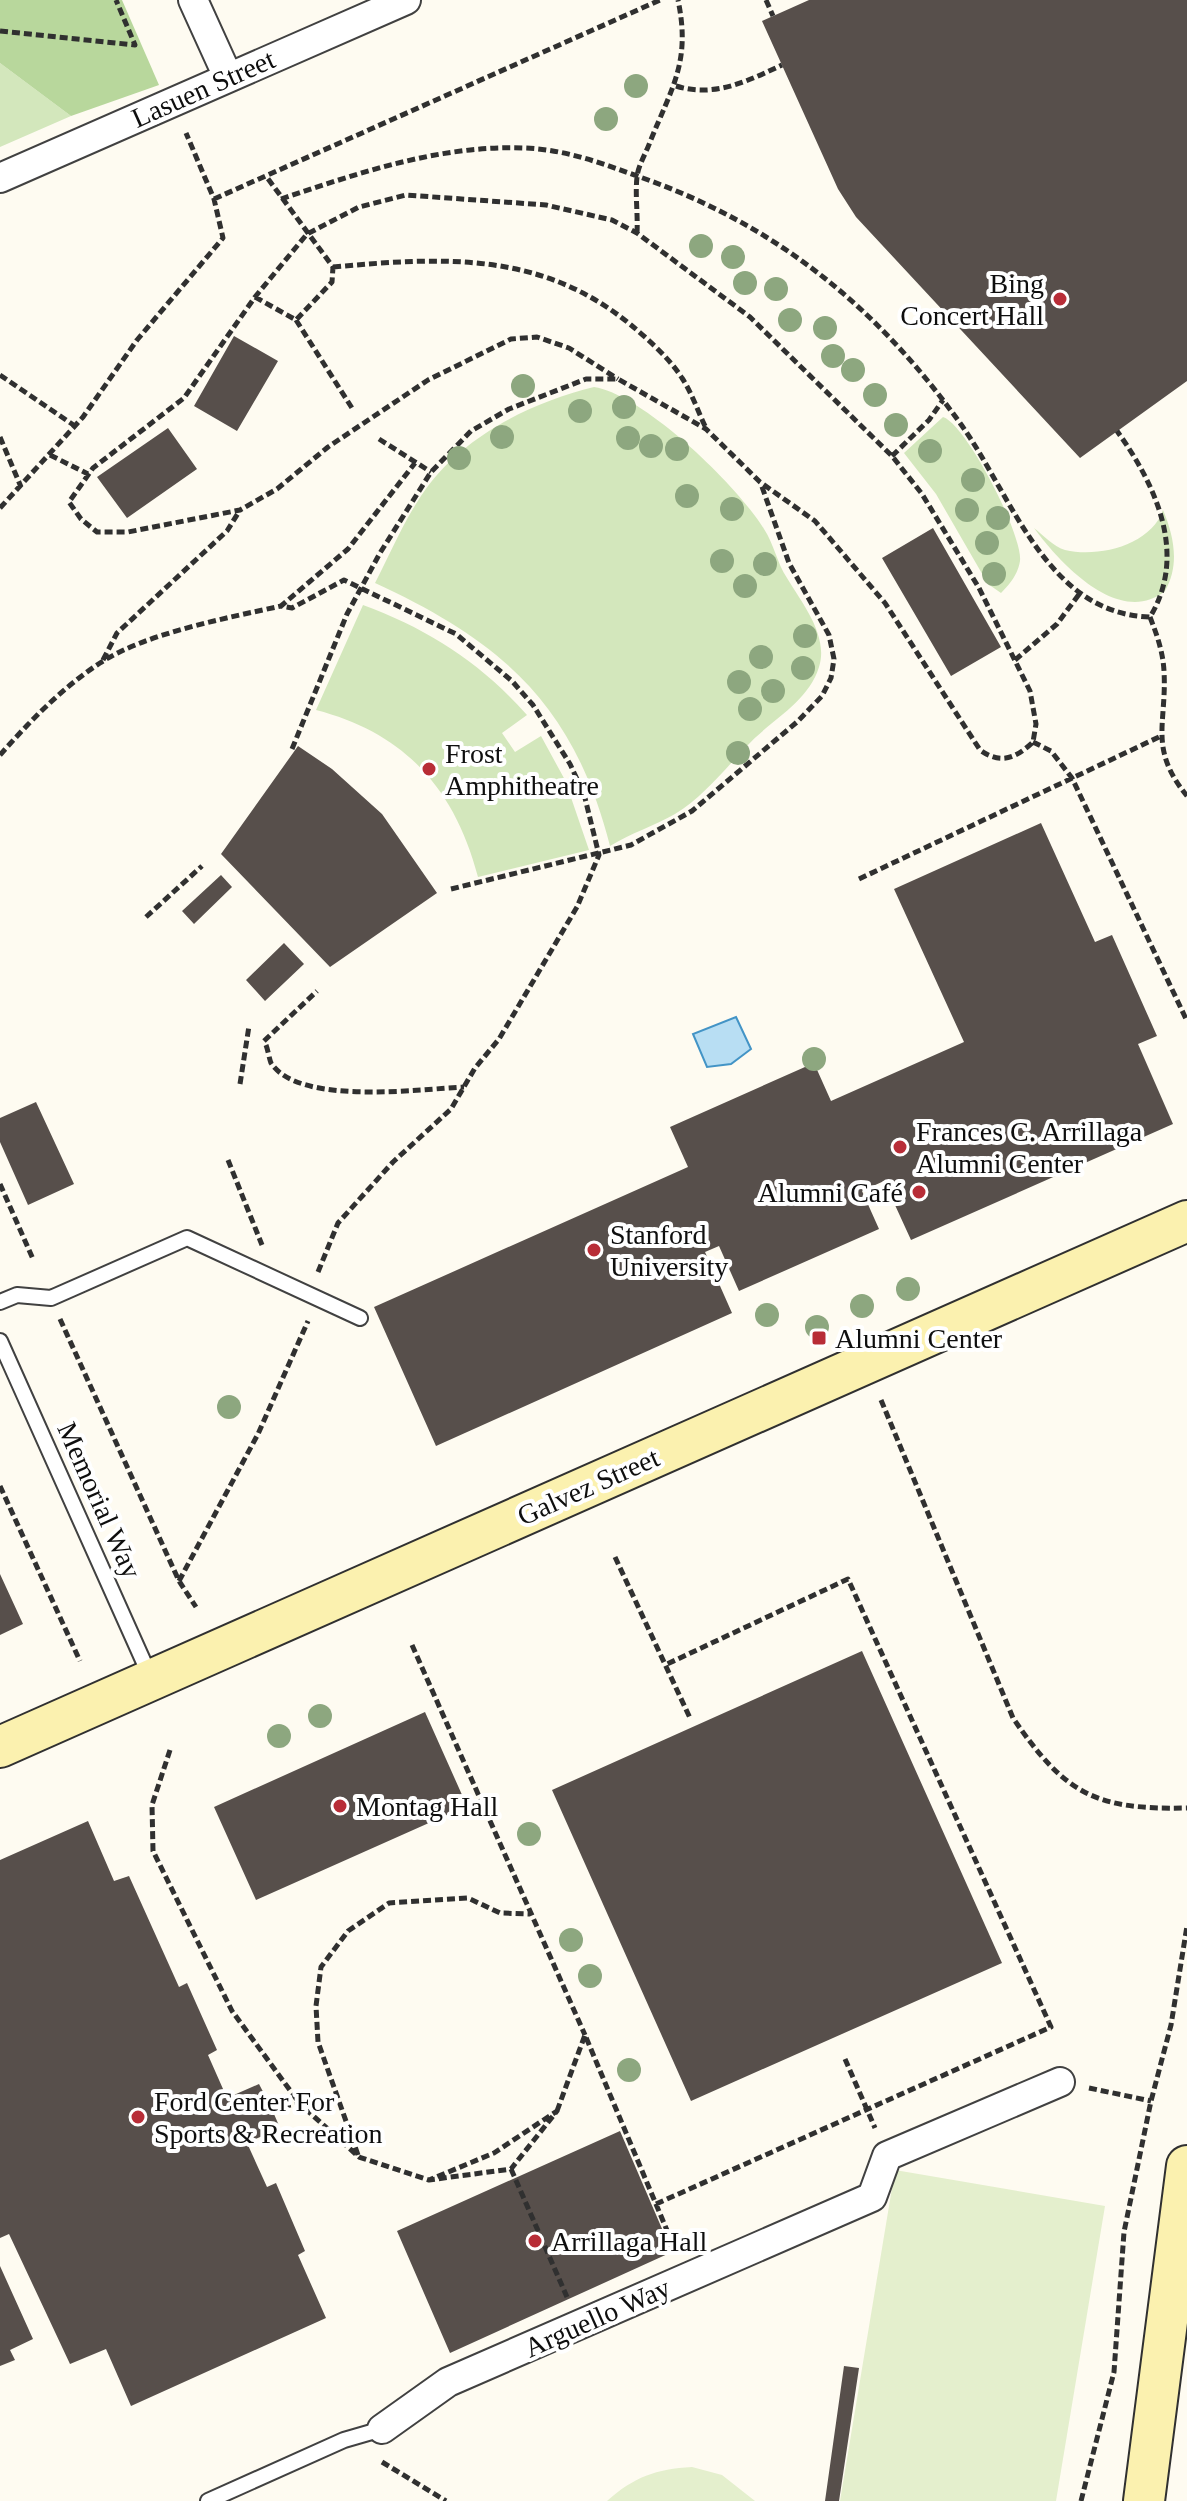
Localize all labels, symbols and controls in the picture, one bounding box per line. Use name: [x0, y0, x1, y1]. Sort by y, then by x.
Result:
street label: Lasuen Street: [127, 43, 280, 134]
place label: Bing Concert Hall: [900, 268, 1044, 331]
marker: Bing Concert Hall: [1051, 290, 1069, 308]
place label: Frost Amphitheatre: [445, 738, 599, 801]
marker: Frost Amphitheatre: [420, 760, 438, 778]
place label: Frances C. Arrillaga Alumni Center: [916, 1116, 1143, 1179]
marker: Frances C. Arrillaga Alumni Center: [891, 1138, 909, 1156]
place label: Alumni Café: [758, 1177, 903, 1208]
marker: Alumni Café: [910, 1183, 928, 1201]
place label: Stanford University: [610, 1219, 728, 1282]
marker: Stanford University: [585, 1241, 603, 1259]
place label: Alumni Center: [835, 1323, 1003, 1354]
marker: Alumni Center: [810, 1329, 828, 1347]
street label: Memorial Way: [51, 1417, 148, 1583]
street label: Galvez Street: [513, 1441, 664, 1531]
place label: Montag Hall: [356, 1791, 499, 1822]
marker: Montag Hall: [331, 1797, 349, 1815]
place label: Ford Center For Sports & Recreation: [154, 2086, 383, 2149]
marker: Ford Center For Sports & Recreation: [129, 2108, 147, 2126]
place label: Arrillaga Hall: [551, 2226, 707, 2257]
marker: Arrillaga Hall: [526, 2232, 544, 2250]
street label: Arguello Way: [520, 2272, 675, 2363]

